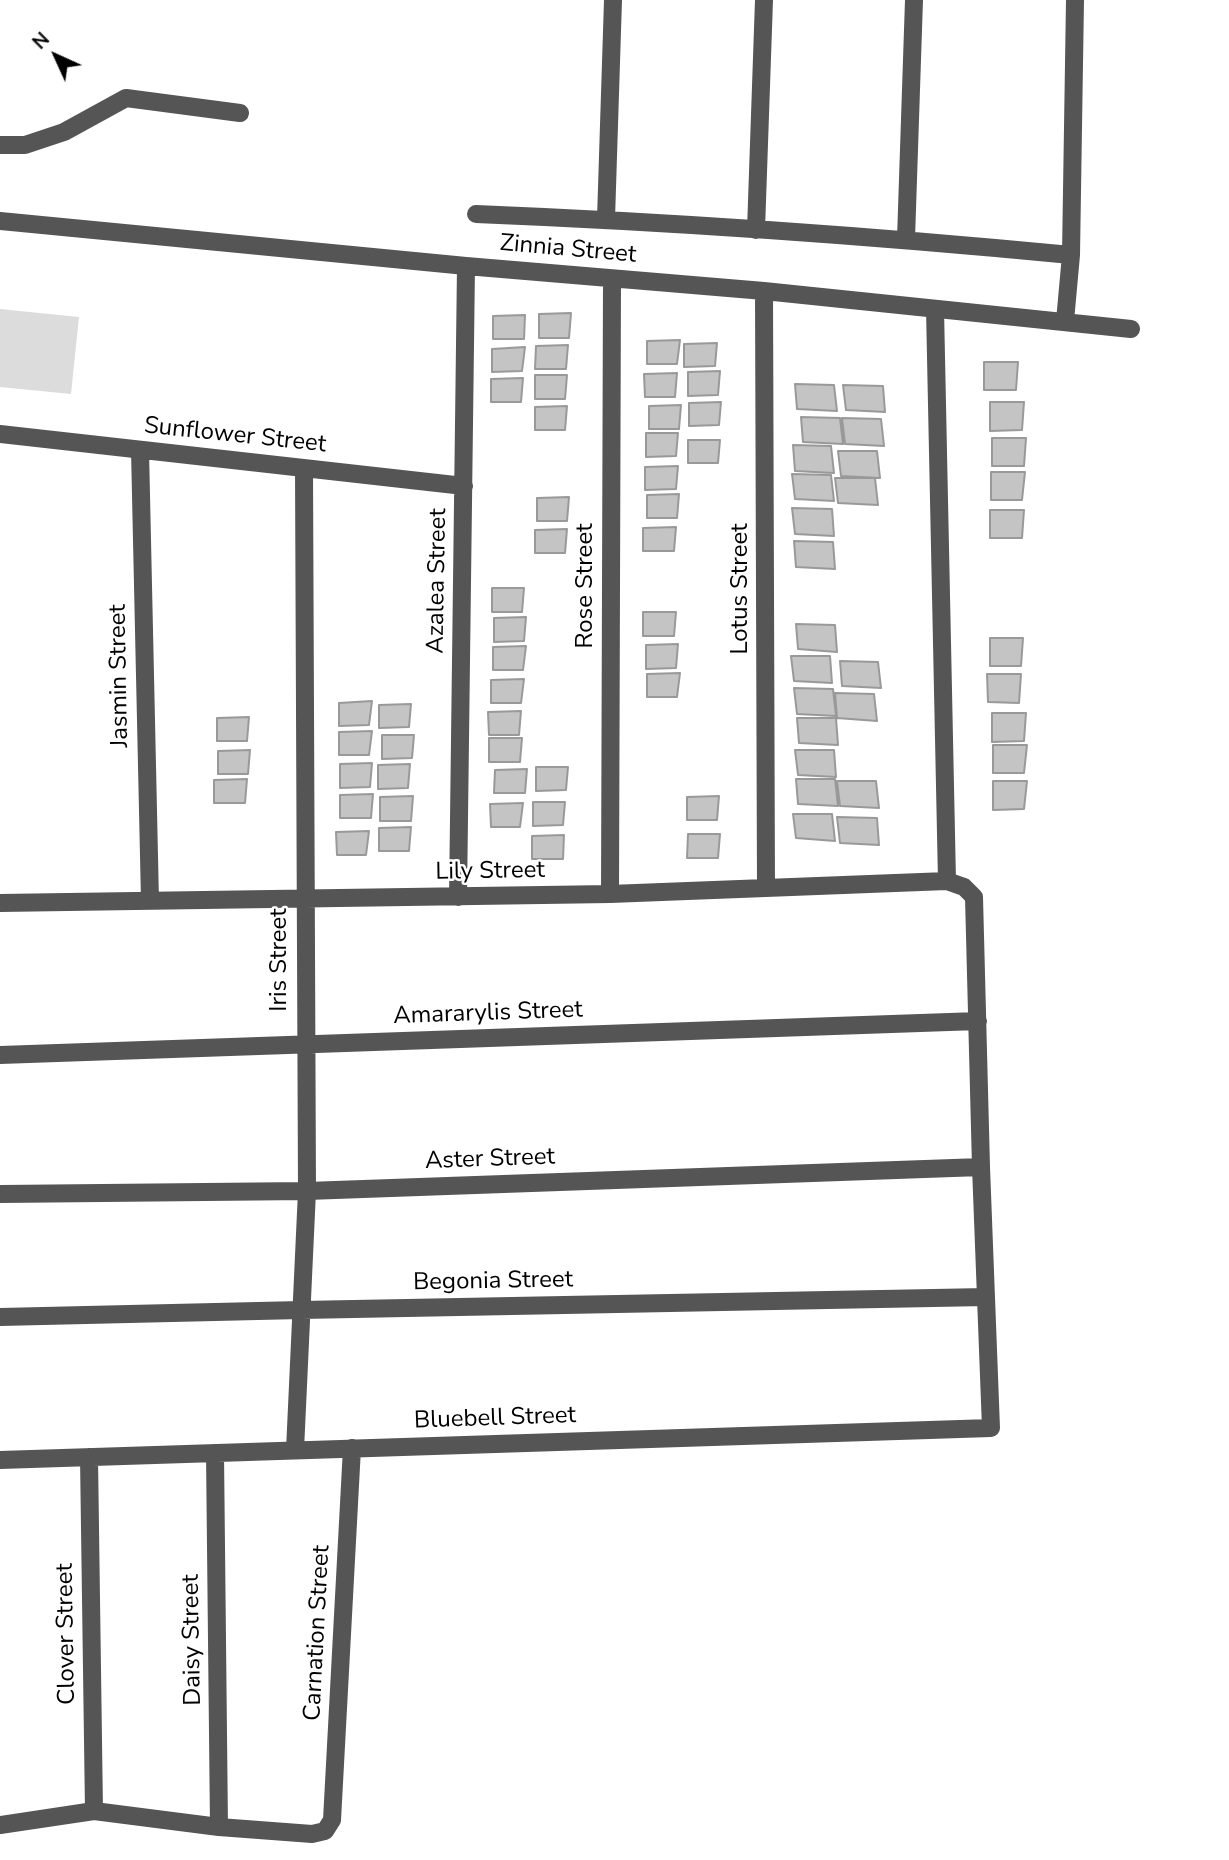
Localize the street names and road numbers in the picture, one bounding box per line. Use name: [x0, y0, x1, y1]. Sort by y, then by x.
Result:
street label: Zinnia Street: [499, 230, 637, 270]
street label: Sunflower Street: [142, 412, 328, 460]
street label: Azalea Street: [422, 508, 454, 654]
street label: Rose Street: [572, 523, 600, 649]
street label: Lotus Street: [727, 523, 755, 655]
street label: Jasmin Street: [104, 604, 136, 748]
street label: Lily Street: [435, 857, 545, 887]
street label: Iris Street: [266, 908, 294, 1012]
street label: Amararylis Street: [393, 996, 583, 1032]
street label: Aster Street: [425, 1143, 555, 1177]
street label: Begonia Street: [413, 1266, 573, 1298]
street label: Bluebell Street: [413, 1402, 577, 1436]
street label: Carnation Street: [299, 1544, 337, 1722]
street label: Clover Street: [51, 1563, 83, 1705]
street label: Daisy Street: [177, 1574, 209, 1706]

